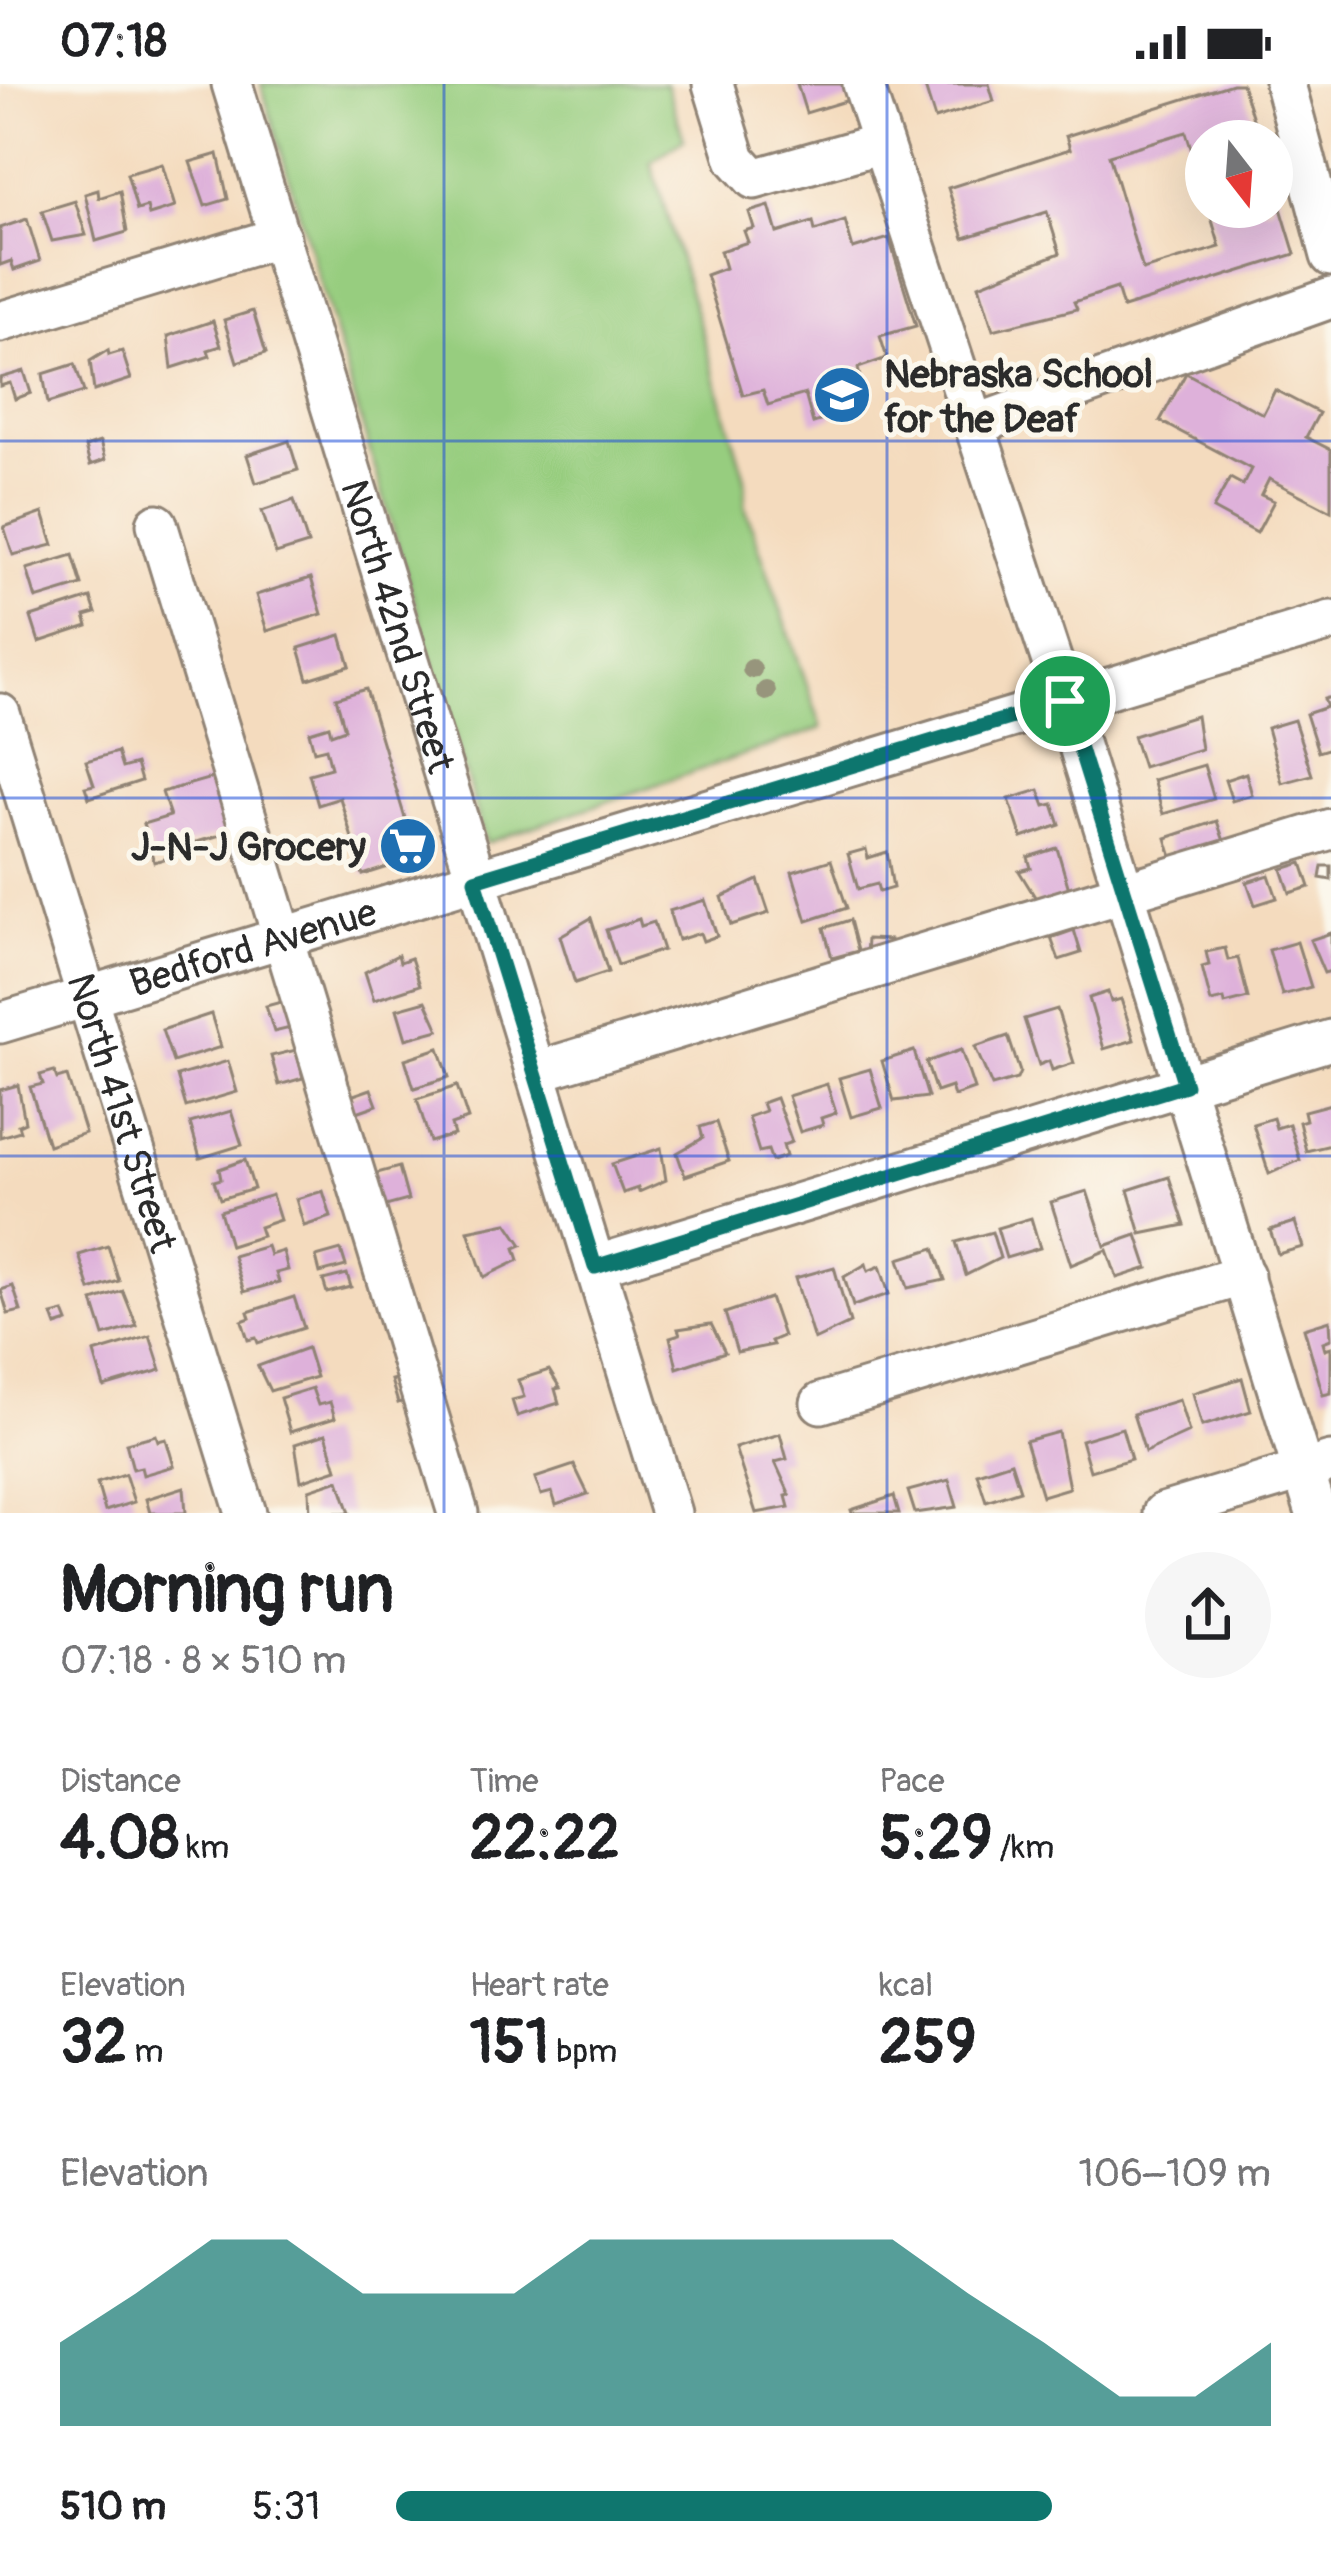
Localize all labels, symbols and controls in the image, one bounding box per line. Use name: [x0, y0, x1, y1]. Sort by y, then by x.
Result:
text: 07:18: [60, 14, 167, 70]
north arrow: [1185, 120, 1293, 228]
map controls: [1185, 120, 1293, 228]
place label: Nebraska School for the Deaf: [884, 350, 1153, 444]
school or university icon: Nebraska School for the Deaf: [811, 364, 873, 426]
street label: North 42nd Street: [329, 474, 465, 779]
pin: [1014, 650, 1116, 752]
icon: arrive: [1032, 668, 1098, 734]
supermarket icon: J-N-J Grocery: [377, 815, 439, 877]
place label: J-N-J Grocery: [131, 823, 366, 872]
street label: Bedford Avenue: [124, 888, 383, 1009]
street label: North 41st Street: [55, 968, 187, 1259]
text: Morning run: [60, 1549, 394, 1632]
button: share: [1145, 1552, 1271, 1678]
text: 07:18 · 8 × 510 m: [60, 1636, 346, 1685]
text: Distance: [60, 1761, 181, 1802]
text: Time: [470, 1761, 539, 1802]
text: Pace: [879, 1761, 945, 1802]
text: 4.08: [60, 1802, 179, 1877]
text: 22:22: [470, 1802, 620, 1877]
text: 5:29: [879, 1802, 992, 1877]
text: km: [179, 1827, 229, 1868]
text: /km: [992, 1827, 1054, 1868]
text: Elevation: [60, 1965, 186, 2006]
text: Heart rate: [470, 1965, 609, 2006]
text: kcal: [879, 1965, 933, 2006]
text: 32: [60, 2006, 127, 2081]
text: 151: [470, 2006, 549, 2081]
text: 259: [879, 2006, 976, 2081]
text: m: [127, 2031, 164, 2072]
text: bpm: [549, 2031, 617, 2072]
text: Elevation: [60, 2149, 209, 2198]
text: 106–109 m: [1078, 2149, 1271, 2198]
text: 510 m: [60, 2482, 166, 2531]
text: 5:31: [252, 2482, 321, 2531]

